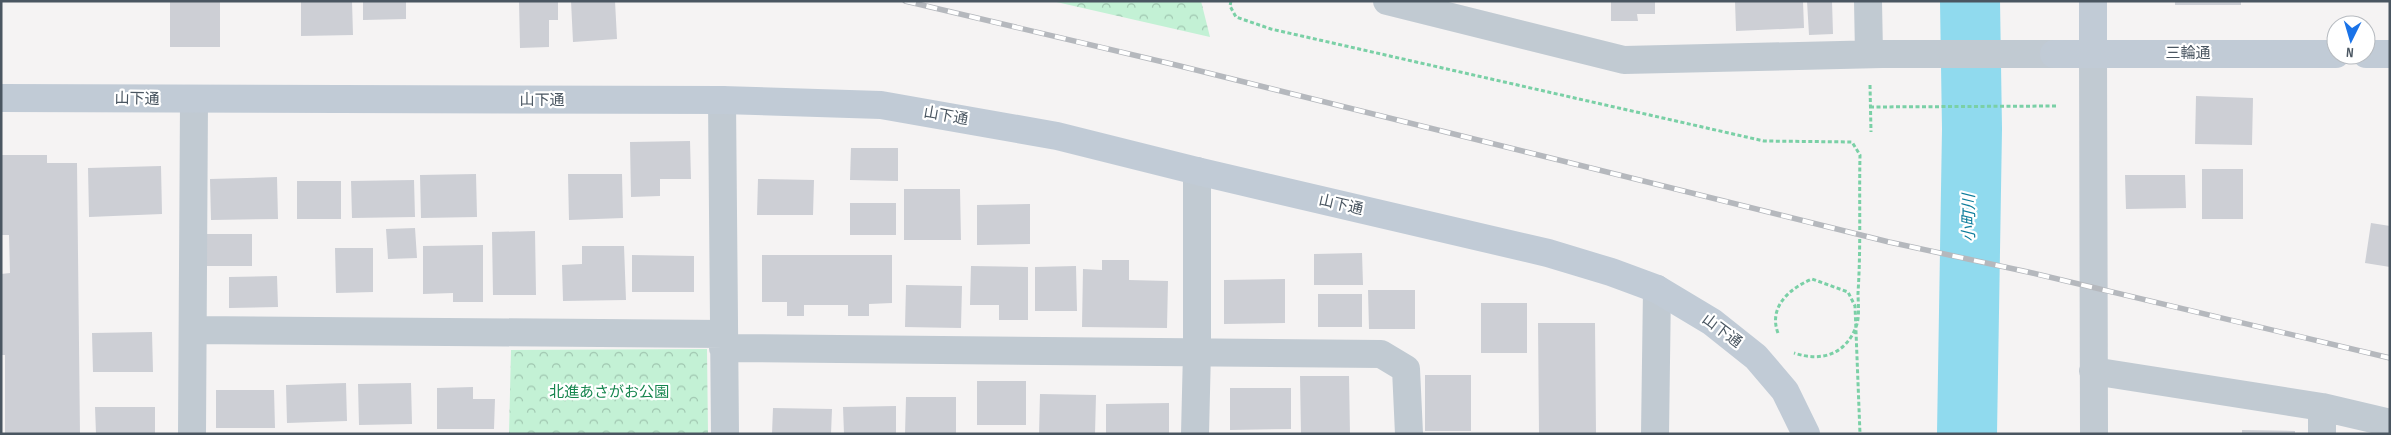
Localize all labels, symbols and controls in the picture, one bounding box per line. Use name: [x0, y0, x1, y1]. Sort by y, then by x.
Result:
north arrow: [2326, 15, 2376, 65]
street label: 三輪通: [2165, 44, 2211, 63]
text: N: [2345, 44, 2354, 61]
street label: 山下通: [114, 89, 160, 109]
street label: 山下通: [519, 91, 565, 110]
street label: 山下通: [922, 103, 970, 129]
street label: 山下通: [1317, 191, 1365, 219]
water label: 小町川: [1960, 192, 1979, 242]
street label: 山下通: [1698, 310, 1746, 352]
park label: 北進あさがお公園: [549, 383, 669, 402]

